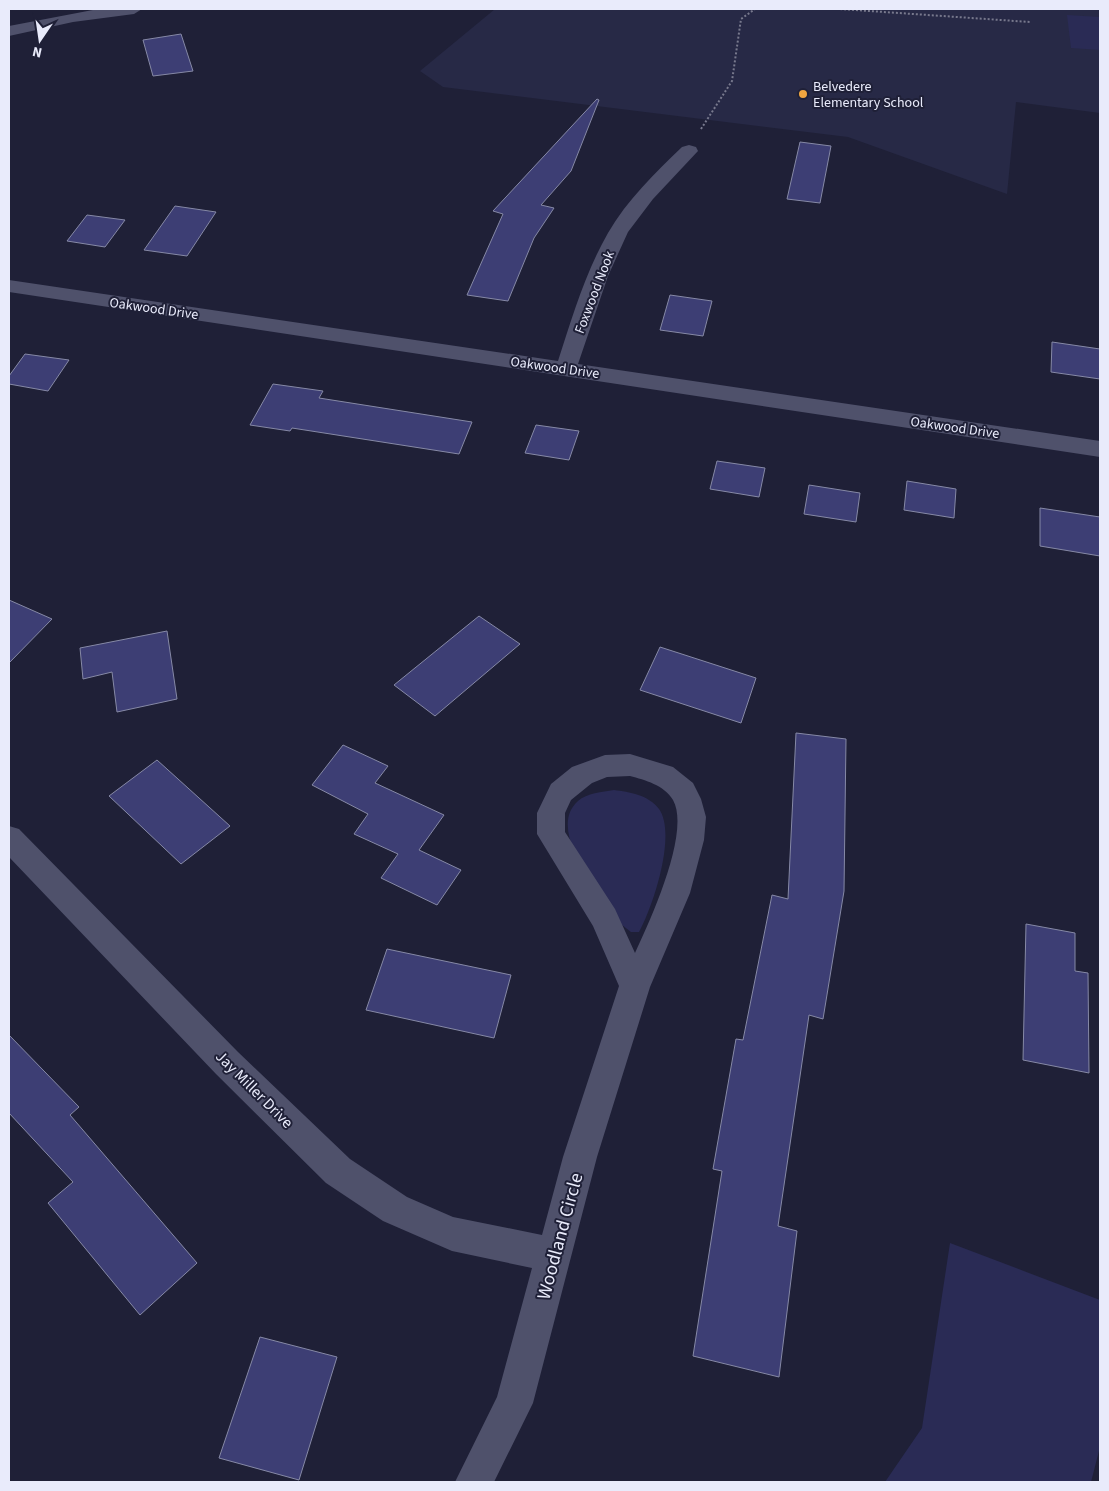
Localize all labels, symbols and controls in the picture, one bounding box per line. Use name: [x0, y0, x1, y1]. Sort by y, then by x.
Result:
north arrow: [15, 15, 65, 65]
text: N: [31, 41, 44, 62]
place label: Belvedere Elementary School: [813, 77, 924, 113]
marker: Belvedere Elementary School: [797, 88, 809, 100]
street label: Foxwood Nook: [570, 248, 620, 337]
street label: Oakwood Drive: [108, 293, 200, 325]
street label: Oakwood Drive: [509, 352, 601, 384]
street label: Oakwood Drive: [909, 412, 1001, 444]
street label: Jay Miller Drive: [211, 1046, 298, 1133]
street label: Woodland Circle: [531, 1170, 590, 1303]

